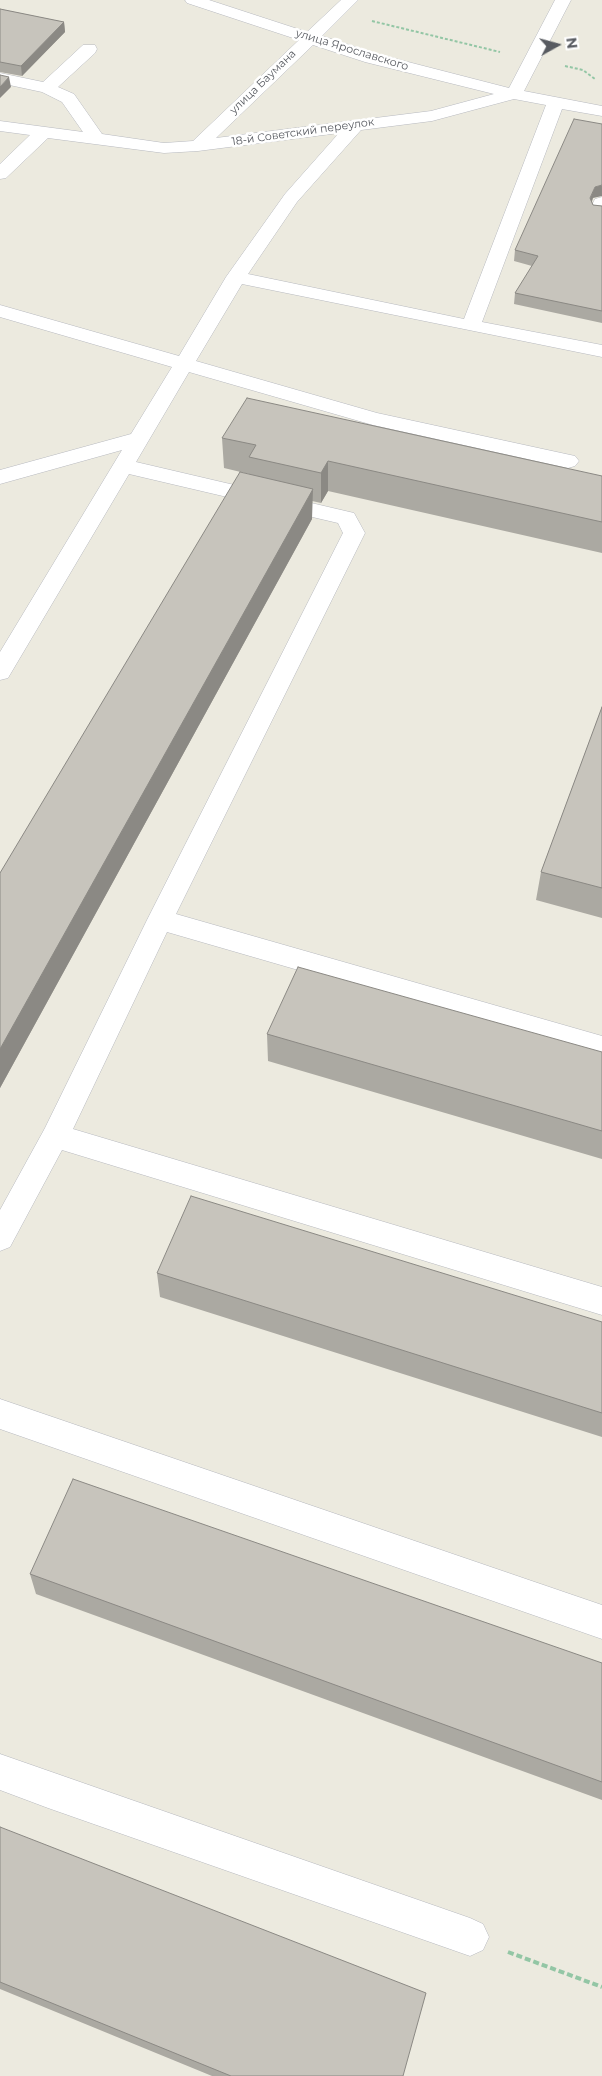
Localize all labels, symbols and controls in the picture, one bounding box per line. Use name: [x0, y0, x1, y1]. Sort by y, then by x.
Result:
north arrow: [532, 20, 582, 70]
street label: улица Ярославского: [294, 27, 410, 73]
text: N: [562, 36, 582, 50]
street label: улица Баумана: [227, 47, 299, 117]
street label: 18-й Советский переулок: [231, 115, 375, 149]

